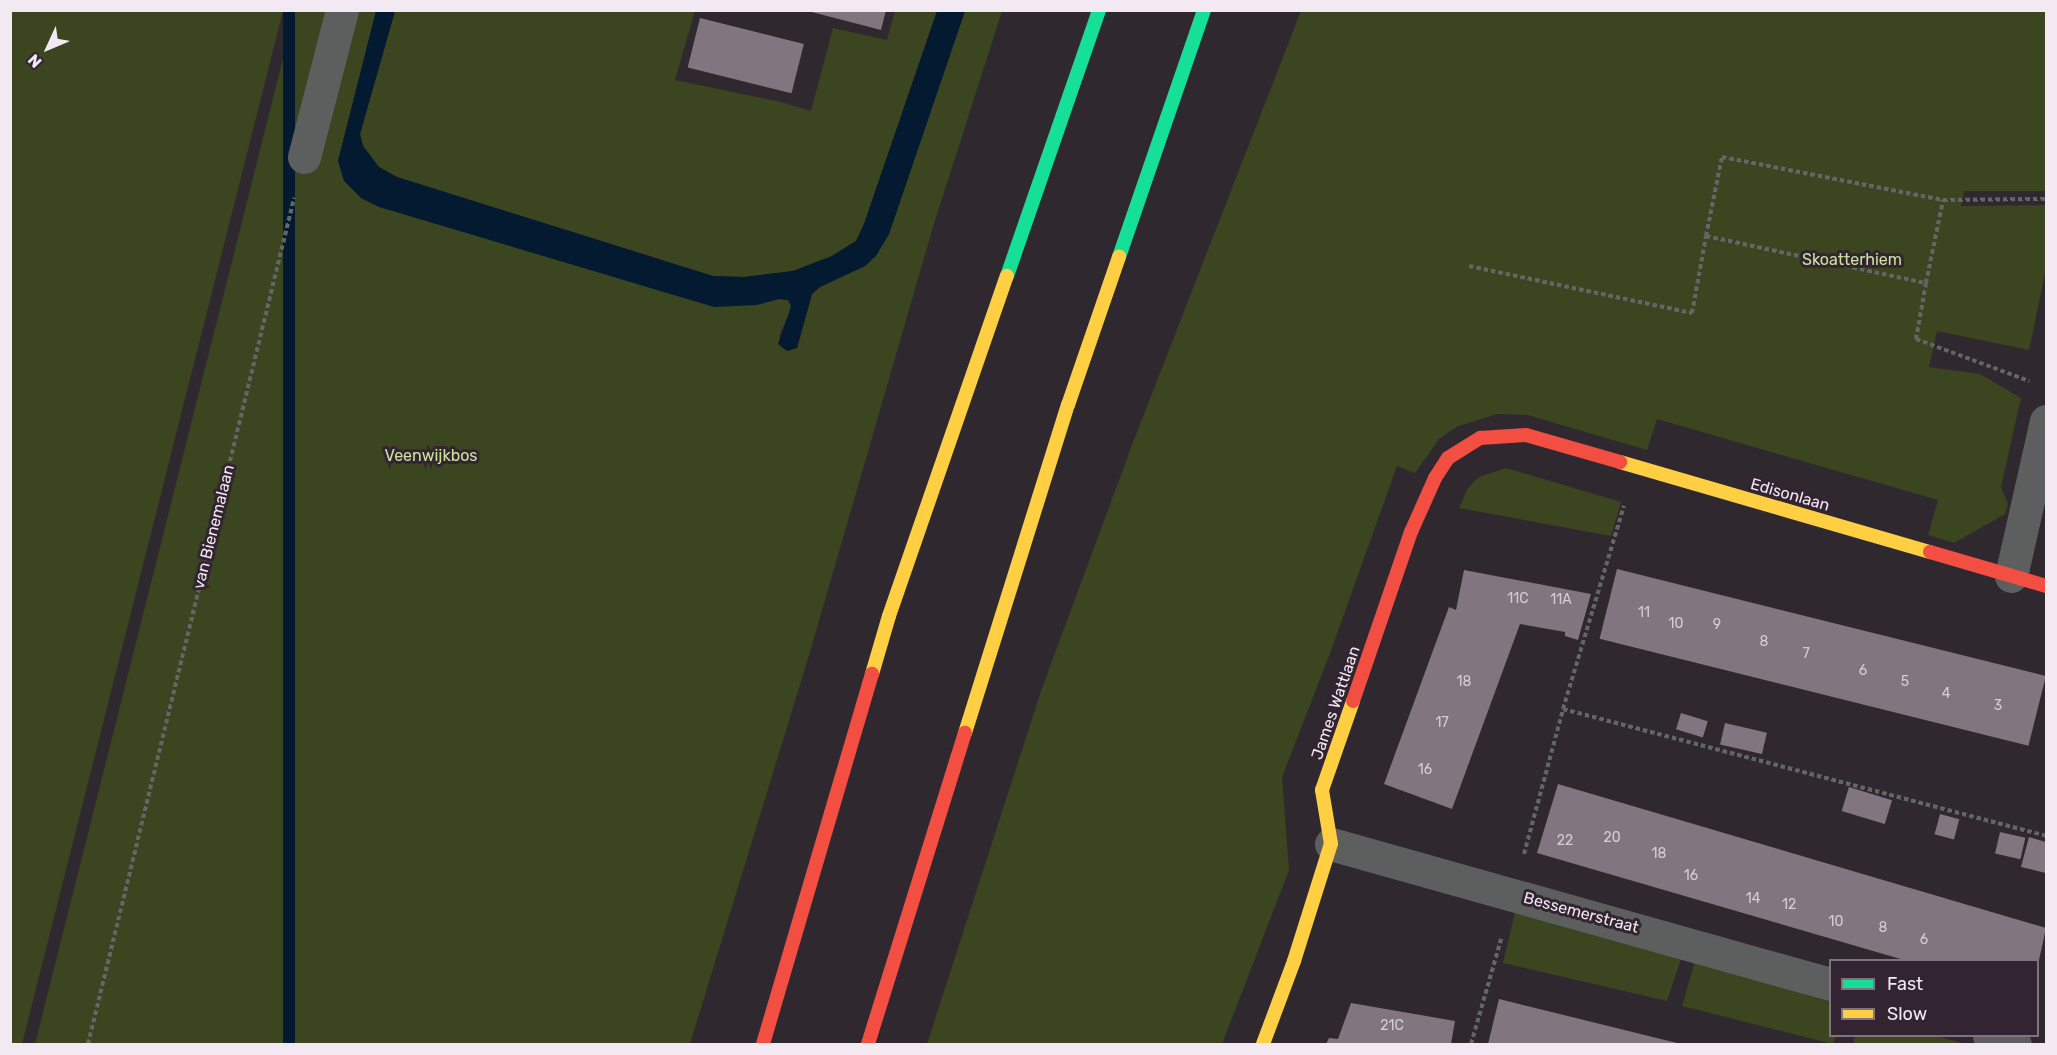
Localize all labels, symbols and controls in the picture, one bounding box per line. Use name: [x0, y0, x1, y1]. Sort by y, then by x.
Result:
north arrow: [18, 18, 78, 78]
text: N: [24, 50, 46, 72]
park label: Skoatterhiem: [1802, 250, 1902, 270]
park label: Veenwijkbos: [384, 446, 478, 466]
street label: van Bienemalaan: [189, 463, 239, 591]
street label: Edisonlaan: [1748, 475, 1832, 515]
house number: 11C: [1507, 591, 1529, 607]
house number: 11A: [1550, 592, 1572, 608]
house number: 11: [1638, 605, 1650, 621]
house number: 10: [1669, 616, 1683, 632]
house number: 9: [1713, 617, 1721, 633]
house number: 8: [1760, 634, 1768, 650]
street label: James Wattlaan: [1308, 644, 1364, 762]
house number: 7: [1802, 646, 1810, 662]
house number: 6: [1859, 663, 1867, 679]
house number: 18: [1457, 674, 1471, 690]
house number: 5: [1901, 674, 1909, 690]
house number: 4: [1942, 686, 1950, 702]
house number: 3: [1994, 698, 2002, 714]
house number: 17: [1435, 715, 1449, 731]
house number: 16: [1418, 762, 1432, 778]
house number: 20: [1603, 830, 1621, 846]
house number: 22: [1557, 833, 1573, 849]
house number: 18: [1652, 846, 1666, 862]
house number: 16: [1684, 868, 1698, 884]
street label: Bessemerstraat: [1521, 888, 1641, 938]
house number: 14: [1746, 891, 1760, 907]
house number: 12: [1782, 897, 1796, 913]
house number: 10: [1829, 914, 1843, 930]
house number: 8: [1879, 920, 1887, 936]
house number: 6: [1920, 932, 1928, 948]
legend: [1829, 959, 2039, 1037]
text: Fast: [1887, 973, 1923, 995]
text: Slow: [1887, 1003, 1927, 1025]
house number: 21C: [1380, 1018, 1404, 1034]

